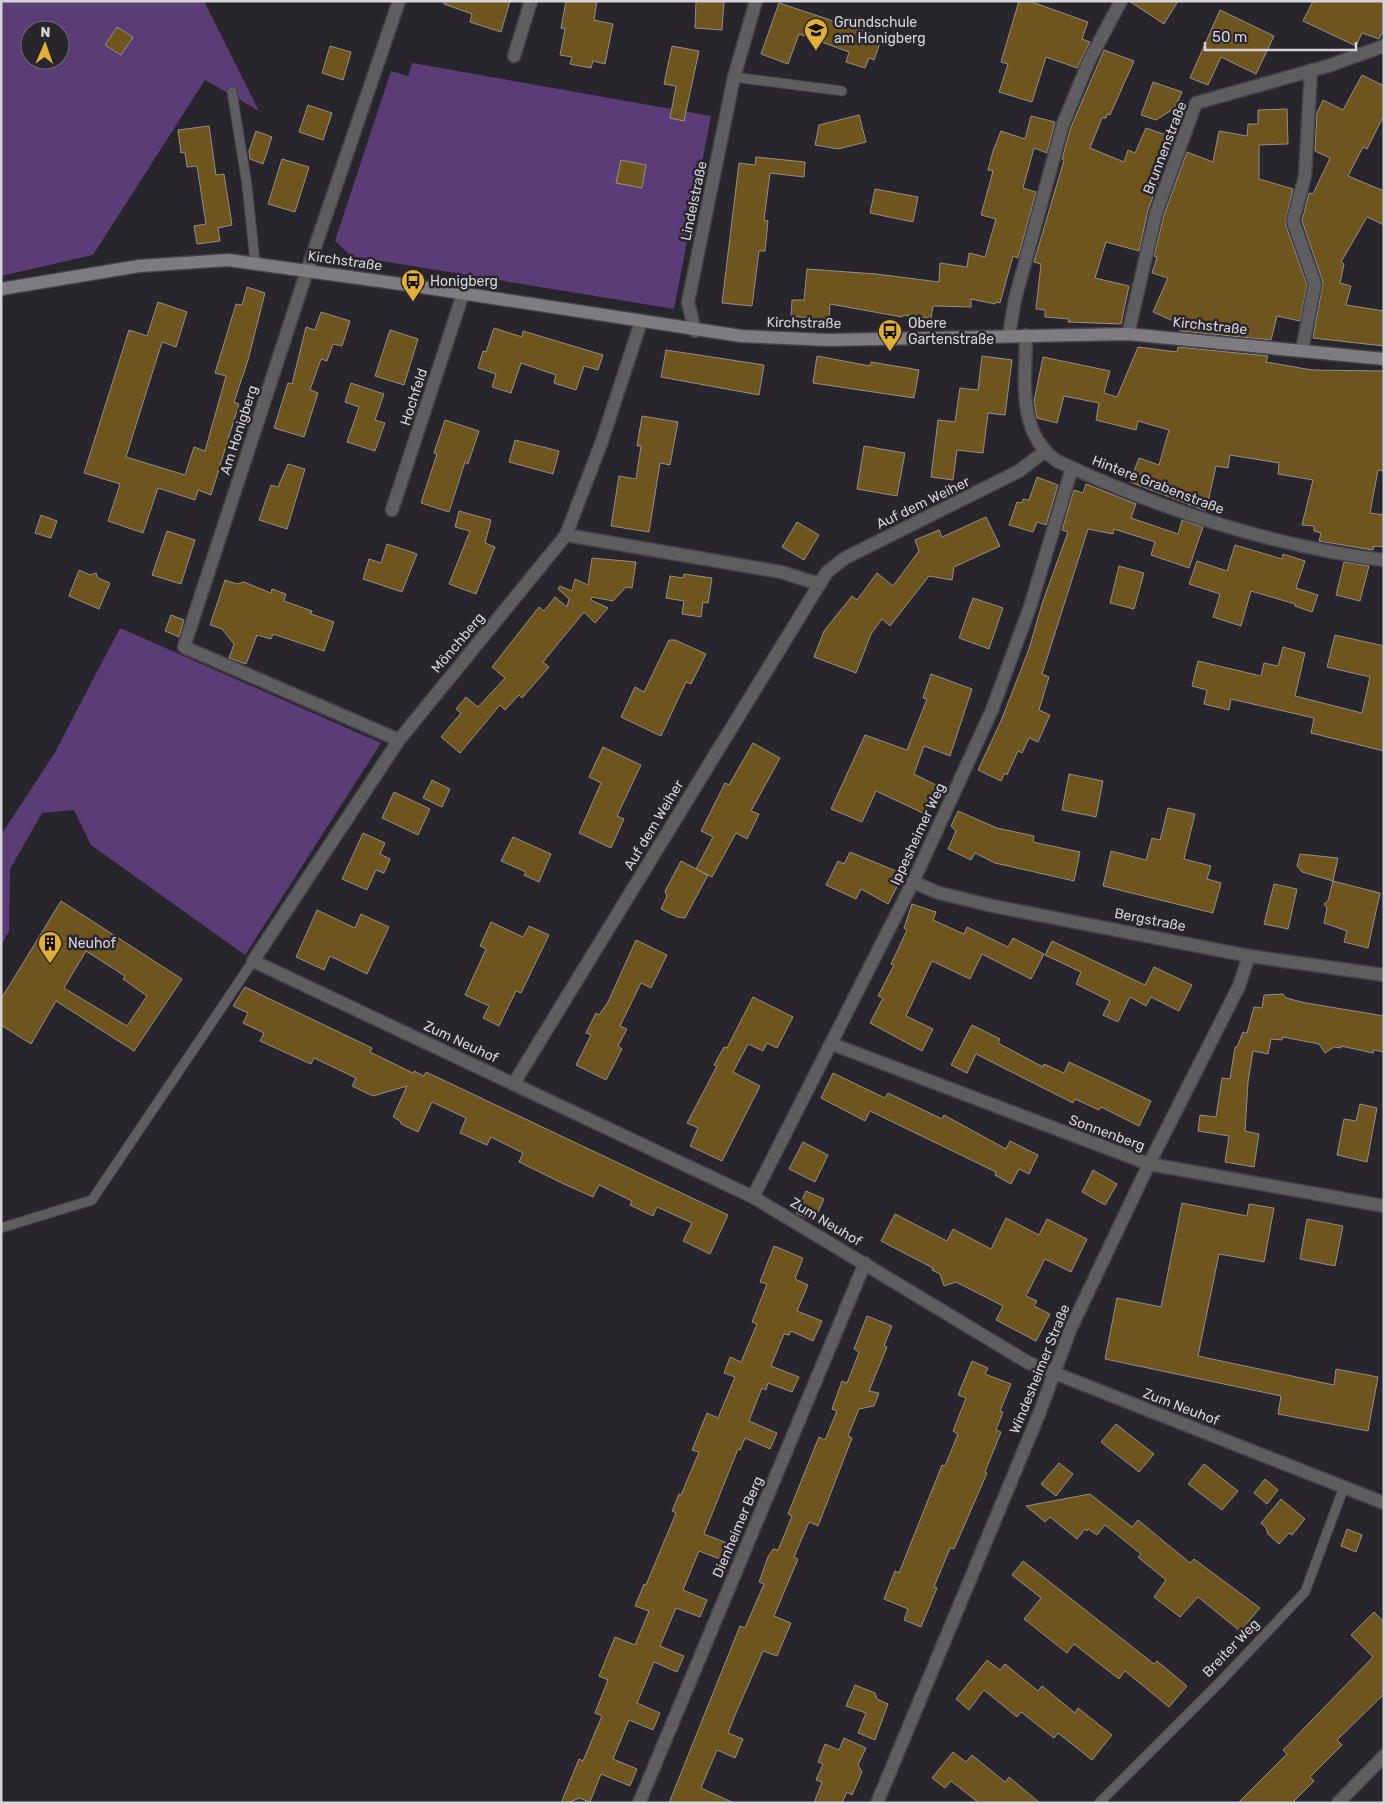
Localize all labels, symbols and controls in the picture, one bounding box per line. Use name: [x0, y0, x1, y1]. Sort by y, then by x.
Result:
place label: Grundschule am Honigberg: [834, 14, 926, 47]
school or university icon: Grundschule am Honigberg: [803, 17, 829, 51]
north arrow: [20, 20, 70, 70]
scale bar: [1205, 20, 1356, 52]
text: N: [40, 24, 51, 41]
text: 50 m: [1212, 28, 1247, 46]
street label: Brunnenstraße: [1140, 99, 1191, 197]
street label: Lindelstraße: [677, 159, 711, 242]
street label: Kirchstraße: [307, 247, 383, 275]
bus stop icon: Honigberg: [400, 268, 426, 302]
place label: Honigberg: [430, 273, 498, 290]
street label: Kirchstraße: [766, 314, 842, 332]
street label: Kirchstraße: [1172, 314, 1248, 338]
place label: Obere Gartenstraße: [908, 315, 994, 348]
bus stop icon: Obere Gartenstraße: [877, 318, 903, 352]
street label: Hochfeld: [397, 366, 431, 428]
street label: Am Honigberg: [217, 383, 261, 477]
street label: Hintere Grabenstraße: [1089, 452, 1227, 518]
street label: Auf dem Weiher: [873, 473, 973, 533]
street label: Mönchberg: [428, 609, 488, 677]
street label: Auf dem Weiher: [620, 776, 688, 873]
street label: Ippesheimer Weg: [887, 780, 949, 888]
street label: Bergstraße: [1113, 905, 1187, 935]
building icon: Neuhof: [37, 930, 63, 964]
place label: Neuhof: [68, 935, 116, 952]
street label: Zum Neuhof: [421, 1017, 502, 1067]
street label: Sonnenberg: [1067, 1111, 1147, 1155]
street label: Zum Neuhof: [787, 1194, 865, 1250]
street label: Windesheimer Straße: [1006, 1302, 1074, 1436]
street label: Zum Neuhof: [1140, 1385, 1222, 1430]
street label: Dienheimer Berg: [709, 1474, 767, 1580]
street label: Breiter Weg: [1199, 1615, 1263, 1681]

